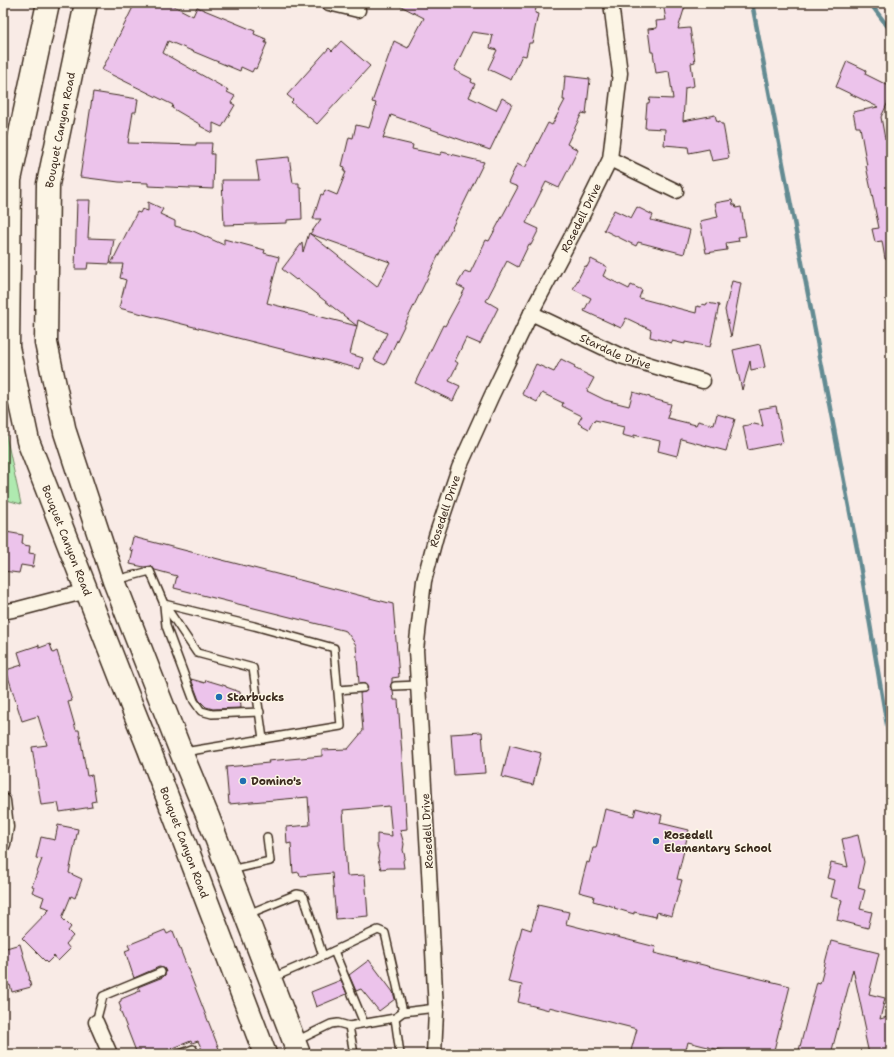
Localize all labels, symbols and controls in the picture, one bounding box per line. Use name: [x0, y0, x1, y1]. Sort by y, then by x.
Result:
street label: Bouquet Canyon Road: [42, 71, 79, 189]
street label: Rosedell Drive: [557, 181, 605, 255]
street label: Stardale Drive: [577, 330, 653, 373]
street label: Rosedell Drive: [426, 473, 464, 549]
street label: Bouquet Canyon Road: [38, 483, 95, 598]
place label: Starbucks: [227, 690, 284, 705]
marker: Starbucks: [214, 692, 224, 702]
place label: Domino's: [251, 774, 301, 789]
marker: Domino's: [238, 776, 248, 786]
street label: Bouquet Canyon Road: [156, 785, 212, 900]
street label: Rosedell Drive: [418, 793, 437, 869]
place label: Rosedell Elementary School: [664, 828, 772, 856]
marker: Rosedell Elementary School: [651, 836, 661, 846]

